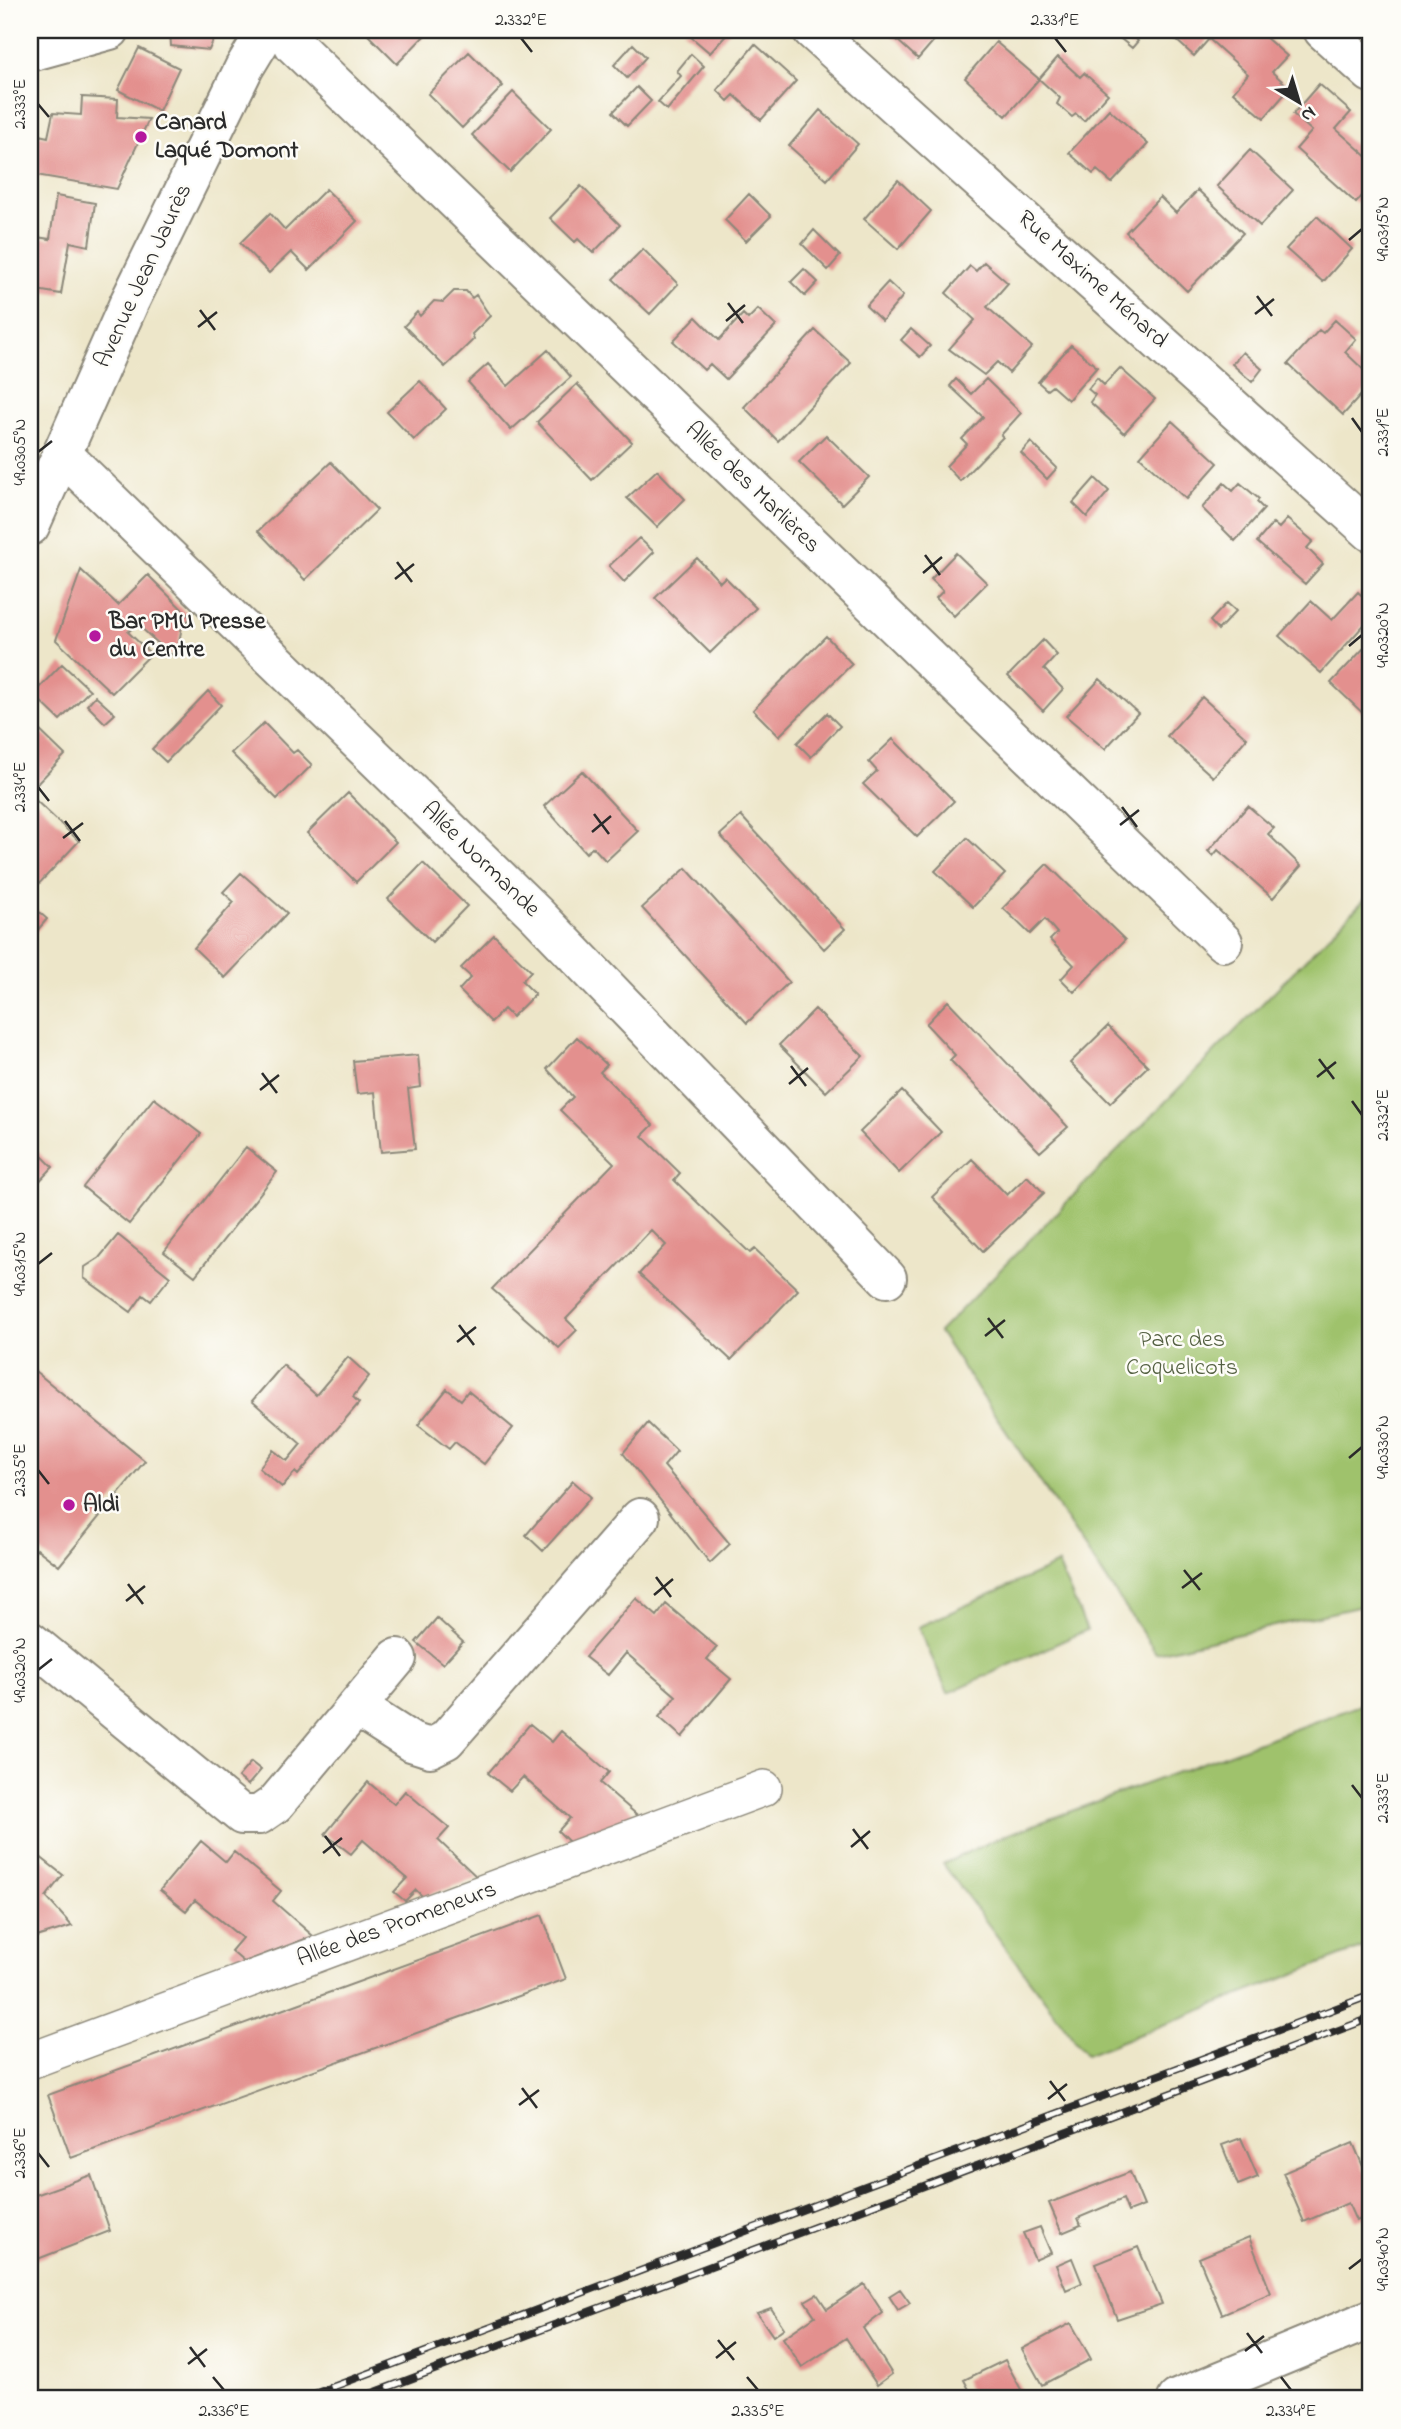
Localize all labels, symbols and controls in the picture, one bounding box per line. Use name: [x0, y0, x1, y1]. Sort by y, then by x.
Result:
text: 2.332°E: [495, 8, 547, 34]
text: 2.331°E: [1031, 8, 1080, 34]
north arrow: [1264, 66, 1334, 136]
text: 2.333°E: [8, 79, 34, 129]
text: N: [1294, 99, 1321, 128]
place label: Canard Laqué Domont: [155, 106, 299, 169]
marker: Canard Laqué Domont: [133, 129, 149, 145]
street label: Avenue Jean Jaurès: [86, 178, 202, 374]
text: 49.0315°N: [1371, 197, 1397, 261]
street label: Rue Maxime Ménard: [1009, 203, 1176, 358]
text: 2.331°E: [1371, 407, 1397, 456]
street label: Allée des Marlières: [676, 414, 828, 562]
text: 49.0305°N: [8, 419, 34, 485]
text: 49.0320°N: [1371, 602, 1397, 668]
place label: Bar PMU Presse du Centre: [108, 605, 267, 668]
marker: Bar PMU Presse du Centre: [87, 628, 103, 644]
text: 2.334°E: [8, 762, 34, 812]
street label: Allée Normande: [412, 794, 548, 926]
text: 2.332°E: [1371, 1089, 1397, 1141]
text: 49.0315°N: [8, 1232, 34, 1296]
park label: Parc des Coquelicots: [1126, 1323, 1238, 1386]
text: 49.0330°N: [1371, 1415, 1397, 1479]
text: 2.335°E: [8, 1443, 34, 1497]
place label: Aldi: [83, 1488, 120, 1523]
marker: Aldi: [61, 1497, 77, 1513]
text: 49.0320°N: [8, 1637, 34, 1703]
text: 2.333°E: [1371, 1773, 1397, 1823]
street label: Allée des Promeneurs: [292, 1873, 502, 1977]
text: 2.336°E: [8, 2127, 34, 2179]
text: 49.0340°N: [1371, 2227, 1397, 2291]
text: 2.336°E: [198, 2399, 250, 2425]
text: 2.335°E: [731, 2399, 785, 2425]
text: 2.334°E: [1266, 2399, 1316, 2425]

